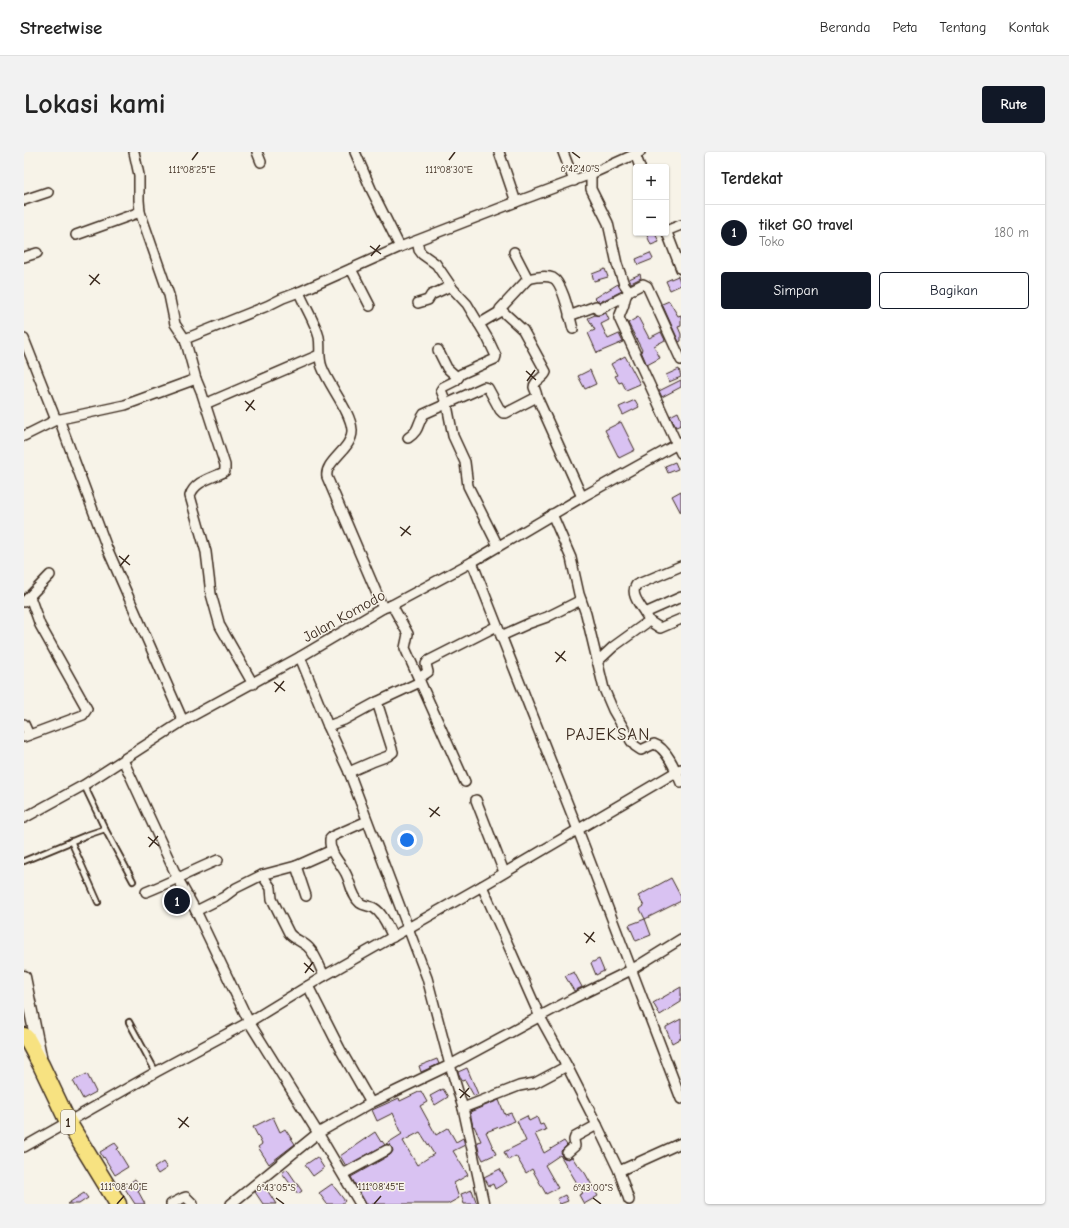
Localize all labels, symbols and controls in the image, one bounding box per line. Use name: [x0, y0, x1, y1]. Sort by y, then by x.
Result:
text: Streetwise: [20, 17, 102, 39]
text: Beranda: [820, 19, 870, 36]
text: Peta: [892, 19, 917, 36]
text: Tentang: [939, 19, 986, 36]
text: Kontak: [1008, 19, 1049, 36]
button: Rute: [982, 86, 1045, 123]
text: Lokasi kami: [24, 88, 166, 120]
text: 6°42'40"S: [560, 163, 600, 175]
text: 111°08'25"E: [169, 164, 215, 176]
text: 111°08'30"E: [425, 164, 473, 176]
map controls: [633, 164, 669, 236]
button: +: [633, 164, 669, 200]
text: Terdekat: [721, 169, 783, 188]
button: −: [633, 200, 669, 236]
text: tiket GO travel: [759, 216, 853, 234]
text: 1: [731, 225, 737, 240]
text: 180 m: [994, 225, 1029, 240]
text: Toko: [759, 234, 784, 249]
button: Simpan: [721, 272, 871, 309]
button: Bagikan: [879, 272, 1029, 309]
street label: Jalan Komodo: [300, 586, 388, 646]
district label: PAJEKSAN: [566, 725, 650, 744]
your location: [397, 830, 417, 850]
pin: 1: [164, 886, 190, 916]
road number: 1: [61, 1110, 75, 1134]
text: 111°08'40"E: [100, 1181, 148, 1193]
text: 111°08'45"E: [358, 1181, 404, 1193]
text: 6°43'05"S: [256, 1182, 296, 1194]
text: 6°43'00"S: [573, 1182, 614, 1194]

